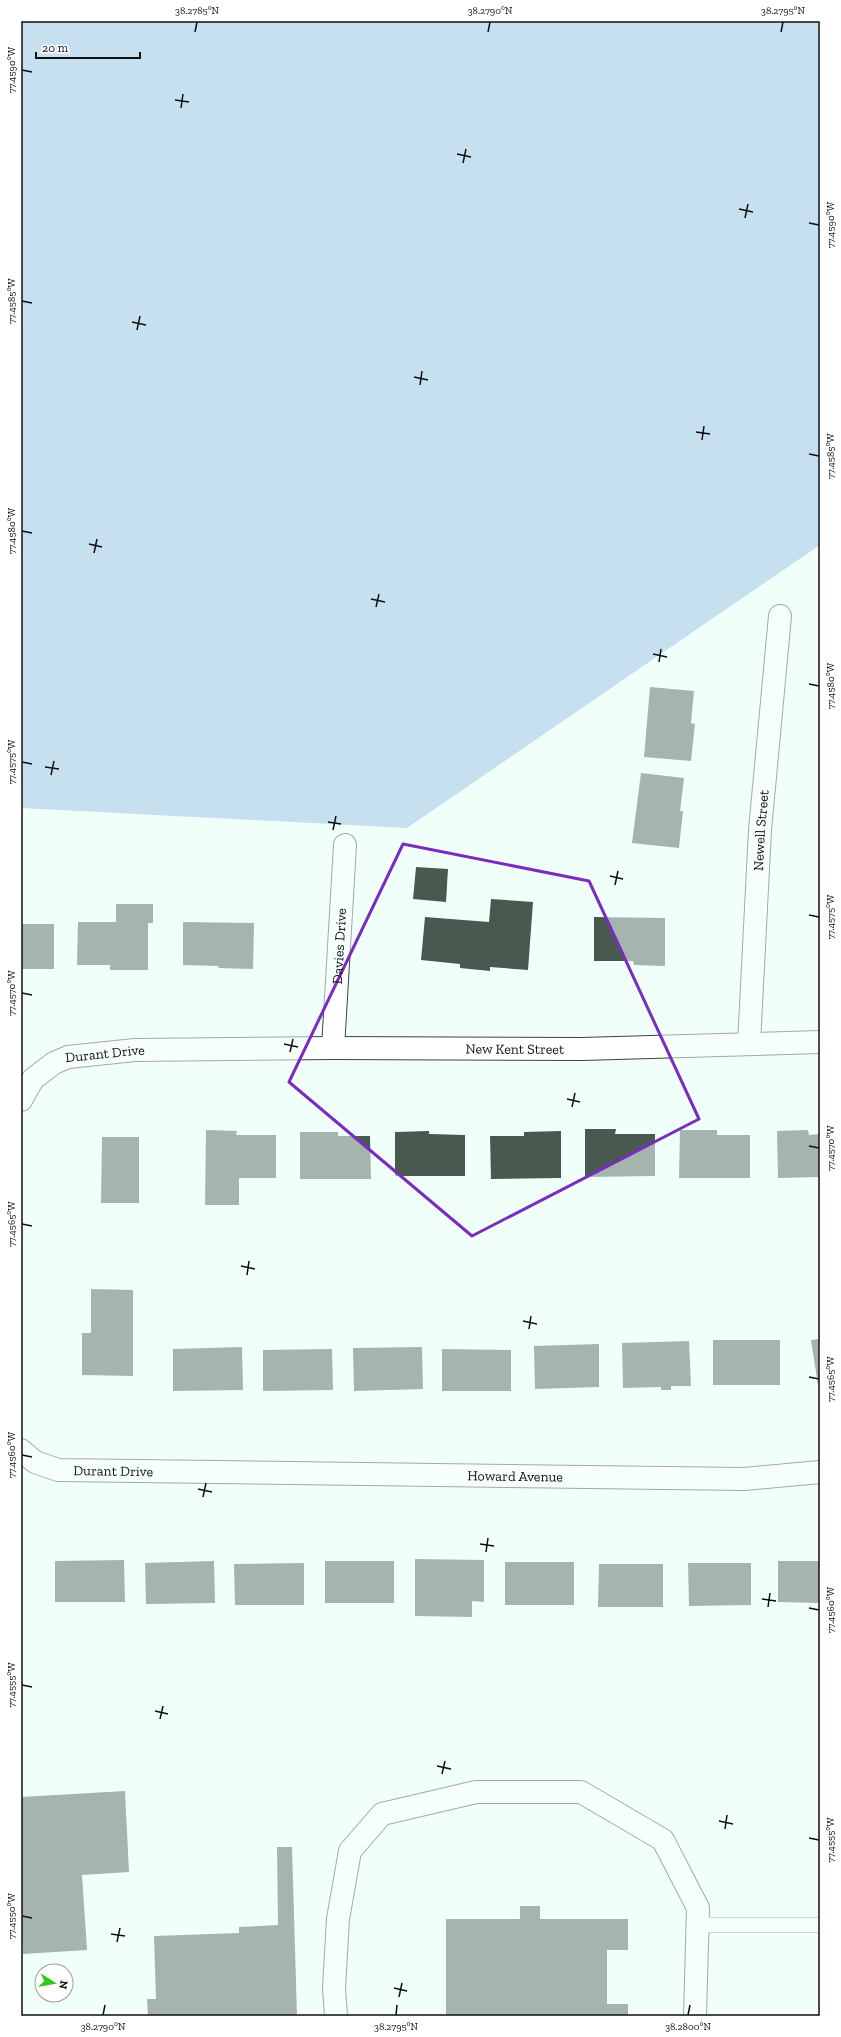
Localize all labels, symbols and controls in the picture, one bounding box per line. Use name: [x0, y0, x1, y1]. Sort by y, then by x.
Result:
text: 38.2785°N: [175, 5, 220, 17]
text: 38.2790°N: [468, 5, 513, 17]
text: 38.2795°N: [761, 5, 806, 17]
scale bar: [36, 34, 140, 60]
text: 20 m: [42, 41, 69, 55]
text: 77.4590°W: [6, 46, 18, 93]
text: 77.4590°W: [825, 201, 837, 248]
text: 77.4585°W: [6, 278, 18, 324]
text: 77.4585°W: [825, 433, 837, 479]
text: 77.4580°W: [6, 507, 18, 554]
text: 77.4580°W: [825, 662, 837, 709]
text: 77.4575°W: [6, 739, 18, 784]
street label: Newell Street: [750, 788, 773, 871]
text: 77.4575°W: [825, 894, 837, 939]
street label: Davies Drive: [329, 907, 350, 985]
text: 77.4570°W: [6, 970, 18, 1016]
street label: New Kent Street: [465, 1041, 565, 1058]
street label: Durant Drive: [64, 1042, 145, 1066]
text: 77.4570°W: [825, 1125, 837, 1171]
text: 77.4565°W: [6, 1201, 18, 1247]
text: 77.4565°W: [825, 1356, 837, 1402]
text: 77.4560°W: [6, 1431, 18, 1478]
street label: Durant Drive: [73, 1462, 154, 1480]
street label: Howard Avenue: [467, 1467, 563, 1486]
text: 77.4560°W: [825, 1586, 837, 1633]
text: 77.4555°W: [6, 1662, 18, 1708]
text: 77.4555°W: [825, 1817, 837, 1863]
text: 77.4550°W: [6, 1892, 18, 1939]
north arrow: [34, 1963, 74, 2003]
text: N: [56, 1979, 71, 1991]
text: 38.2790°N: [81, 2021, 126, 2033]
text: 38.2795°N: [374, 2021, 419, 2033]
text: 38.2800°N: [665, 2021, 711, 2033]

